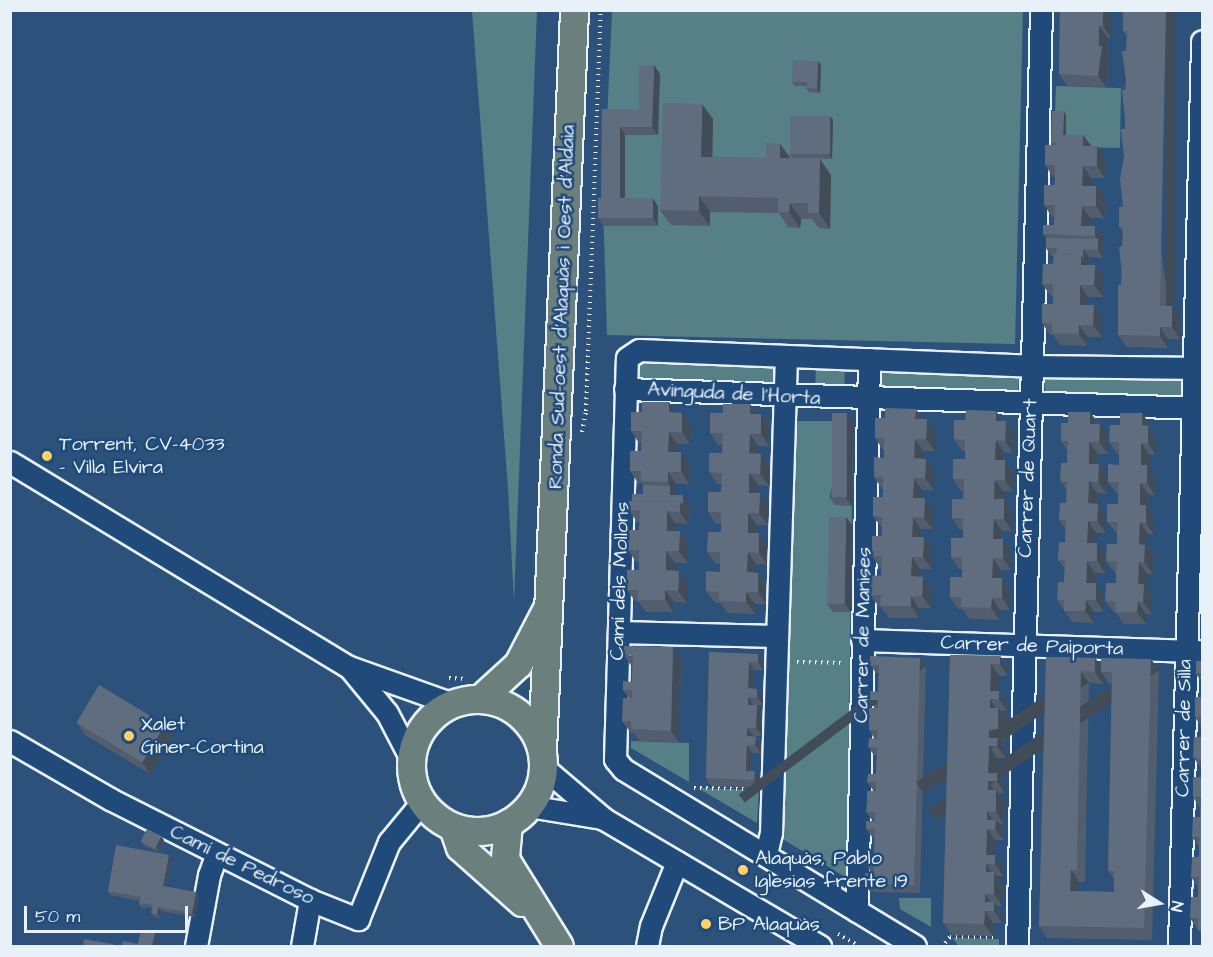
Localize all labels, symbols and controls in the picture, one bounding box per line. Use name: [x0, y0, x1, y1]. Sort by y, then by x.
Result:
street label: Ronda Sud-oest d'Alaquàs i Oest d'Aldaia: [544, 125, 580, 489]
street label: Avinguda de l'Horta: [647, 377, 821, 411]
street label: Carrer de Quart: [1013, 398, 1043, 558]
place label: Torrent, CV-4033 - Villa Elvira: [59, 432, 225, 479]
marker: Torrent, CV-4033 - Villa Elvira: [40, 449, 54, 463]
street label: Camí dels Mollons: [605, 501, 635, 661]
street label: Carrer de Manises: [849, 547, 877, 723]
street label: Carrer de Paiporta: [940, 631, 1124, 661]
street label: Carrer de Silla: [1171, 659, 1197, 797]
place label: Xalet Giner-Cortina: [141, 712, 264, 759]
marker: Xalet Giner-Cortina: [122, 729, 136, 743]
street label: Camí de Pedroso: [166, 820, 318, 910]
place label: Alaquàs, Pablo Iglesias frente 19: [755, 846, 908, 893]
marker: Alaquàs, Pablo Iglesias frente 19: [736, 863, 750, 877]
north arrow: [1129, 873, 1189, 933]
scale bar: [27, 894, 190, 932]
text: N: [1165, 899, 1188, 913]
text: 50 m: [35, 904, 80, 929]
place label: BP Alaquàs: [718, 912, 820, 936]
marker: BP Alaquàs: [699, 917, 713, 931]

